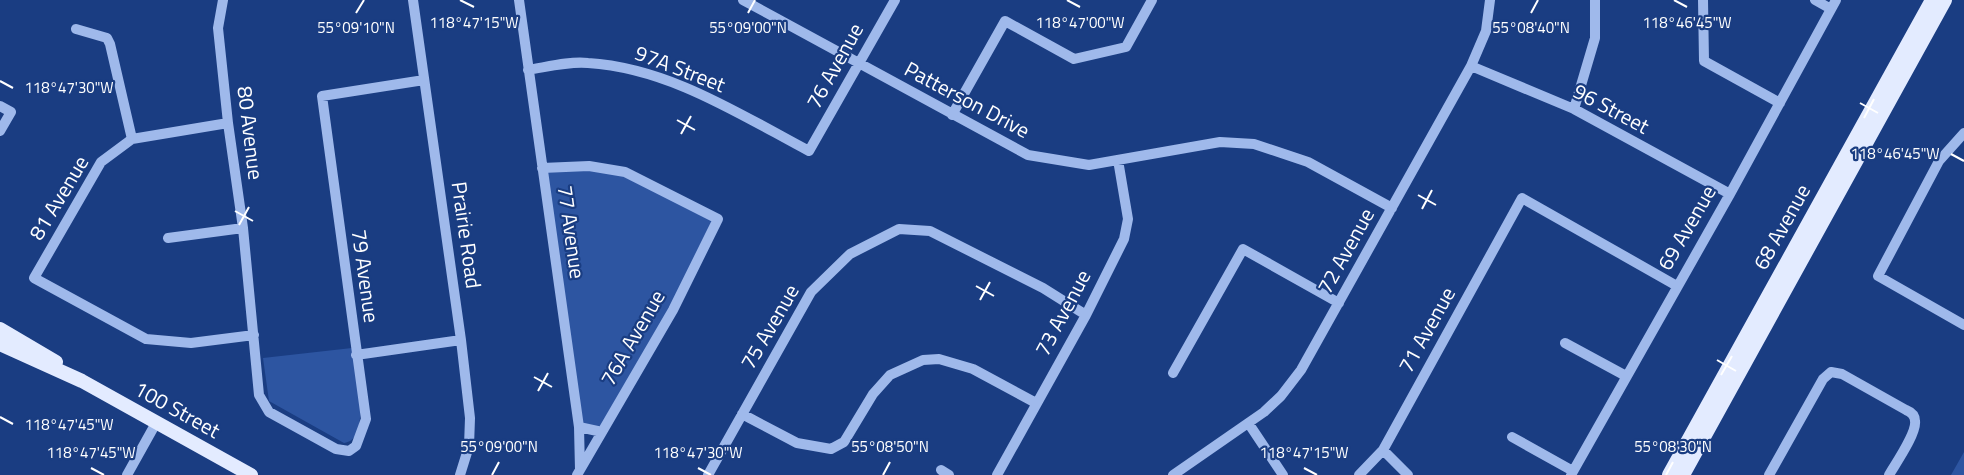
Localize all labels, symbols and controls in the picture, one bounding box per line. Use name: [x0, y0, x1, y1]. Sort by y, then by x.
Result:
text: 118°47'15"W: [429, 11, 519, 34]
text: 118°47'00"W: [1035, 11, 1125, 34]
text: 118°46'45"W: [1642, 11, 1732, 34]
text: 55°09'10"N: [317, 16, 395, 39]
text: 55°09'00"N: [709, 16, 787, 39]
text: 55°08'40"N: [1492, 16, 1570, 39]
street label: 76 Avenue: [797, 17, 871, 114]
street label: 97A Street: [630, 36, 731, 100]
street label: Patterson Drive: [899, 53, 1036, 146]
street label: 96 Street: [1568, 75, 1656, 142]
text: 118°47'30"W: [24, 76, 114, 99]
street label: 80 Avenue: [229, 84, 273, 181]
text: 118°46'45"W: [1850, 142, 1940, 165]
street label: 81 Avenue: [20, 149, 96, 246]
street label: 68 Avenue: [1744, 178, 1818, 275]
street label: Prairie Road: [444, 179, 490, 290]
street label: 69 Avenue: [1649, 179, 1723, 276]
street label: 77 Avenue: [550, 183, 594, 281]
street label: 72 Avenue: [1308, 202, 1382, 299]
street label: 79 Avenue: [344, 227, 388, 325]
street label: 73 Avenue: [1026, 264, 1098, 361]
street label: 75 Avenue: [732, 278, 806, 375]
street label: 71 Avenue: [1389, 281, 1463, 378]
street label: 76A Avenue: [592, 283, 673, 392]
street label: 100 Street: [129, 372, 227, 446]
text: 118°47'45"W: [24, 413, 114, 436]
text: 55°09'00"N: [460, 435, 538, 458]
text: 55°08'50"N: [851, 435, 929, 458]
text: 55°08'30"N: [1634, 435, 1712, 458]
text: 118°47'45"W: [46, 441, 136, 464]
text: 118°47'30"W: [653, 441, 743, 464]
text: 118°47'15"W: [1259, 441, 1349, 464]

